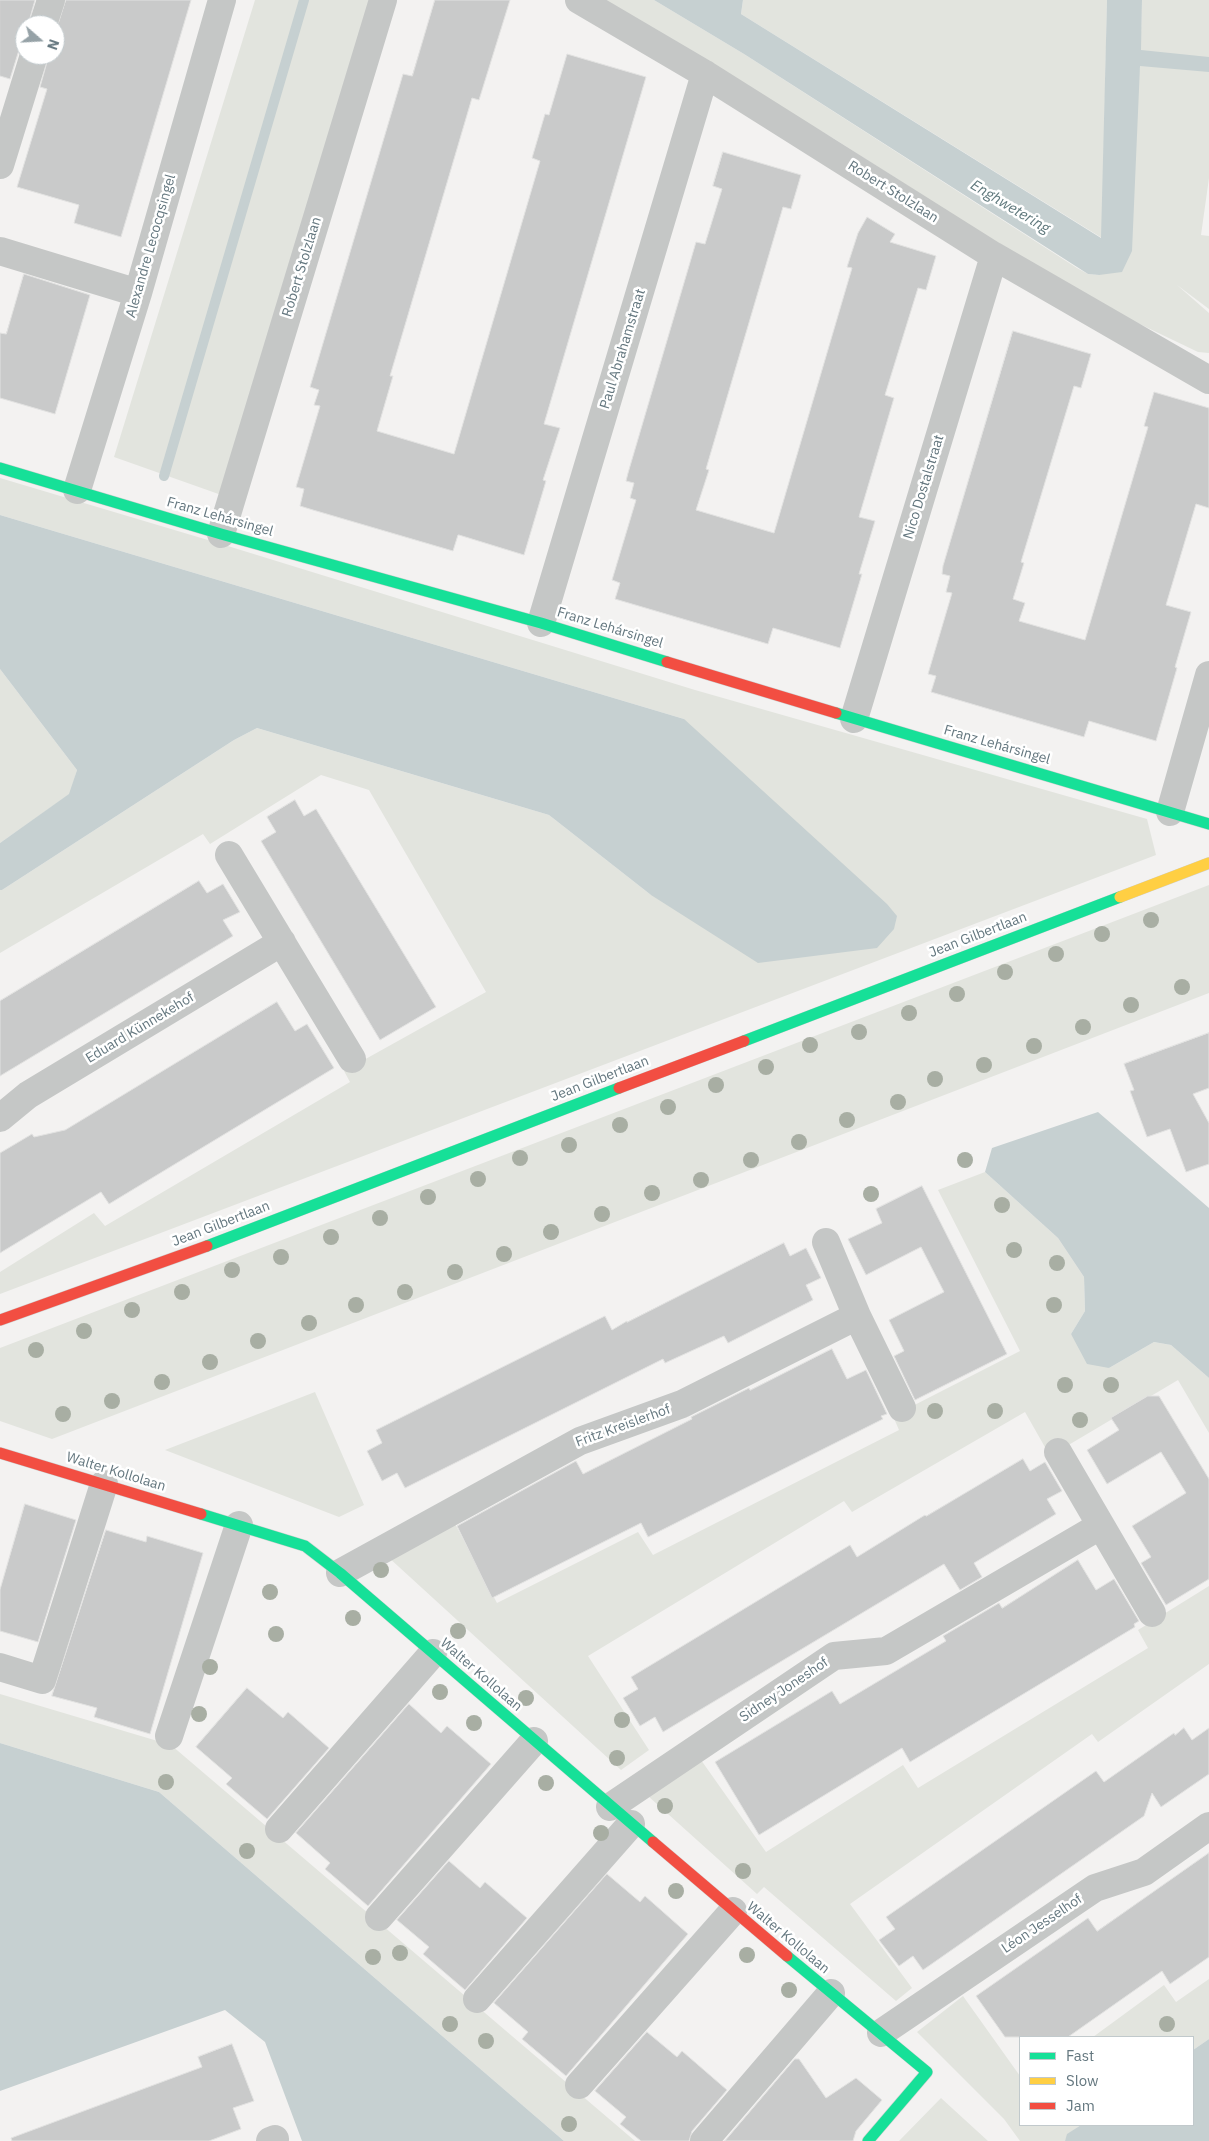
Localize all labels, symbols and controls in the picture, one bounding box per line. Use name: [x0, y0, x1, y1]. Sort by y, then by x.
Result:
north arrow: [15, 15, 65, 65]
text: N: [43, 37, 63, 52]
street label: Robert Stolzlaan: [845, 157, 941, 227]
street label: Alexandre Lecocqsingel: [122, 172, 180, 320]
water label: Enghwetering: [967, 176, 1053, 238]
street label: Robert Stolzlaan: [279, 215, 325, 319]
street label: Paul Abrahamstraat: [597, 287, 649, 411]
street label: Nico Dostalstraat: [900, 433, 948, 541]
street label: Franz Lehársingel: [165, 494, 275, 540]
street label: Franz Lehársingel: [555, 604, 665, 652]
street label: Franz Lehársingel: [942, 722, 1052, 768]
street label: Jean Gilbertlaan: [927, 909, 1029, 961]
street label: Eduard Künnekehof: [83, 989, 197, 1067]
street label: Jean Gilbertlaan: [549, 1053, 651, 1105]
street label: Jean Gilbertlaan: [170, 1198, 272, 1250]
street label: Fritz Kreislerhof: [573, 1401, 673, 1451]
street label: Walter Kollolaan: [64, 1449, 168, 1495]
street label: Walter Kollolaan: [437, 1635, 525, 1715]
street label: Sidney Joneshof: [736, 1654, 832, 1726]
street label: Léon Jesselhof: [998, 1891, 1086, 1957]
street label: Walter Kollolaan: [743, 1898, 833, 1978]
legend: [1019, 2036, 1194, 2126]
text: Fast: [1066, 2046, 1094, 2065]
text: Slow: [1066, 2071, 1099, 2090]
text: Jam: [1066, 2096, 1095, 2115]

